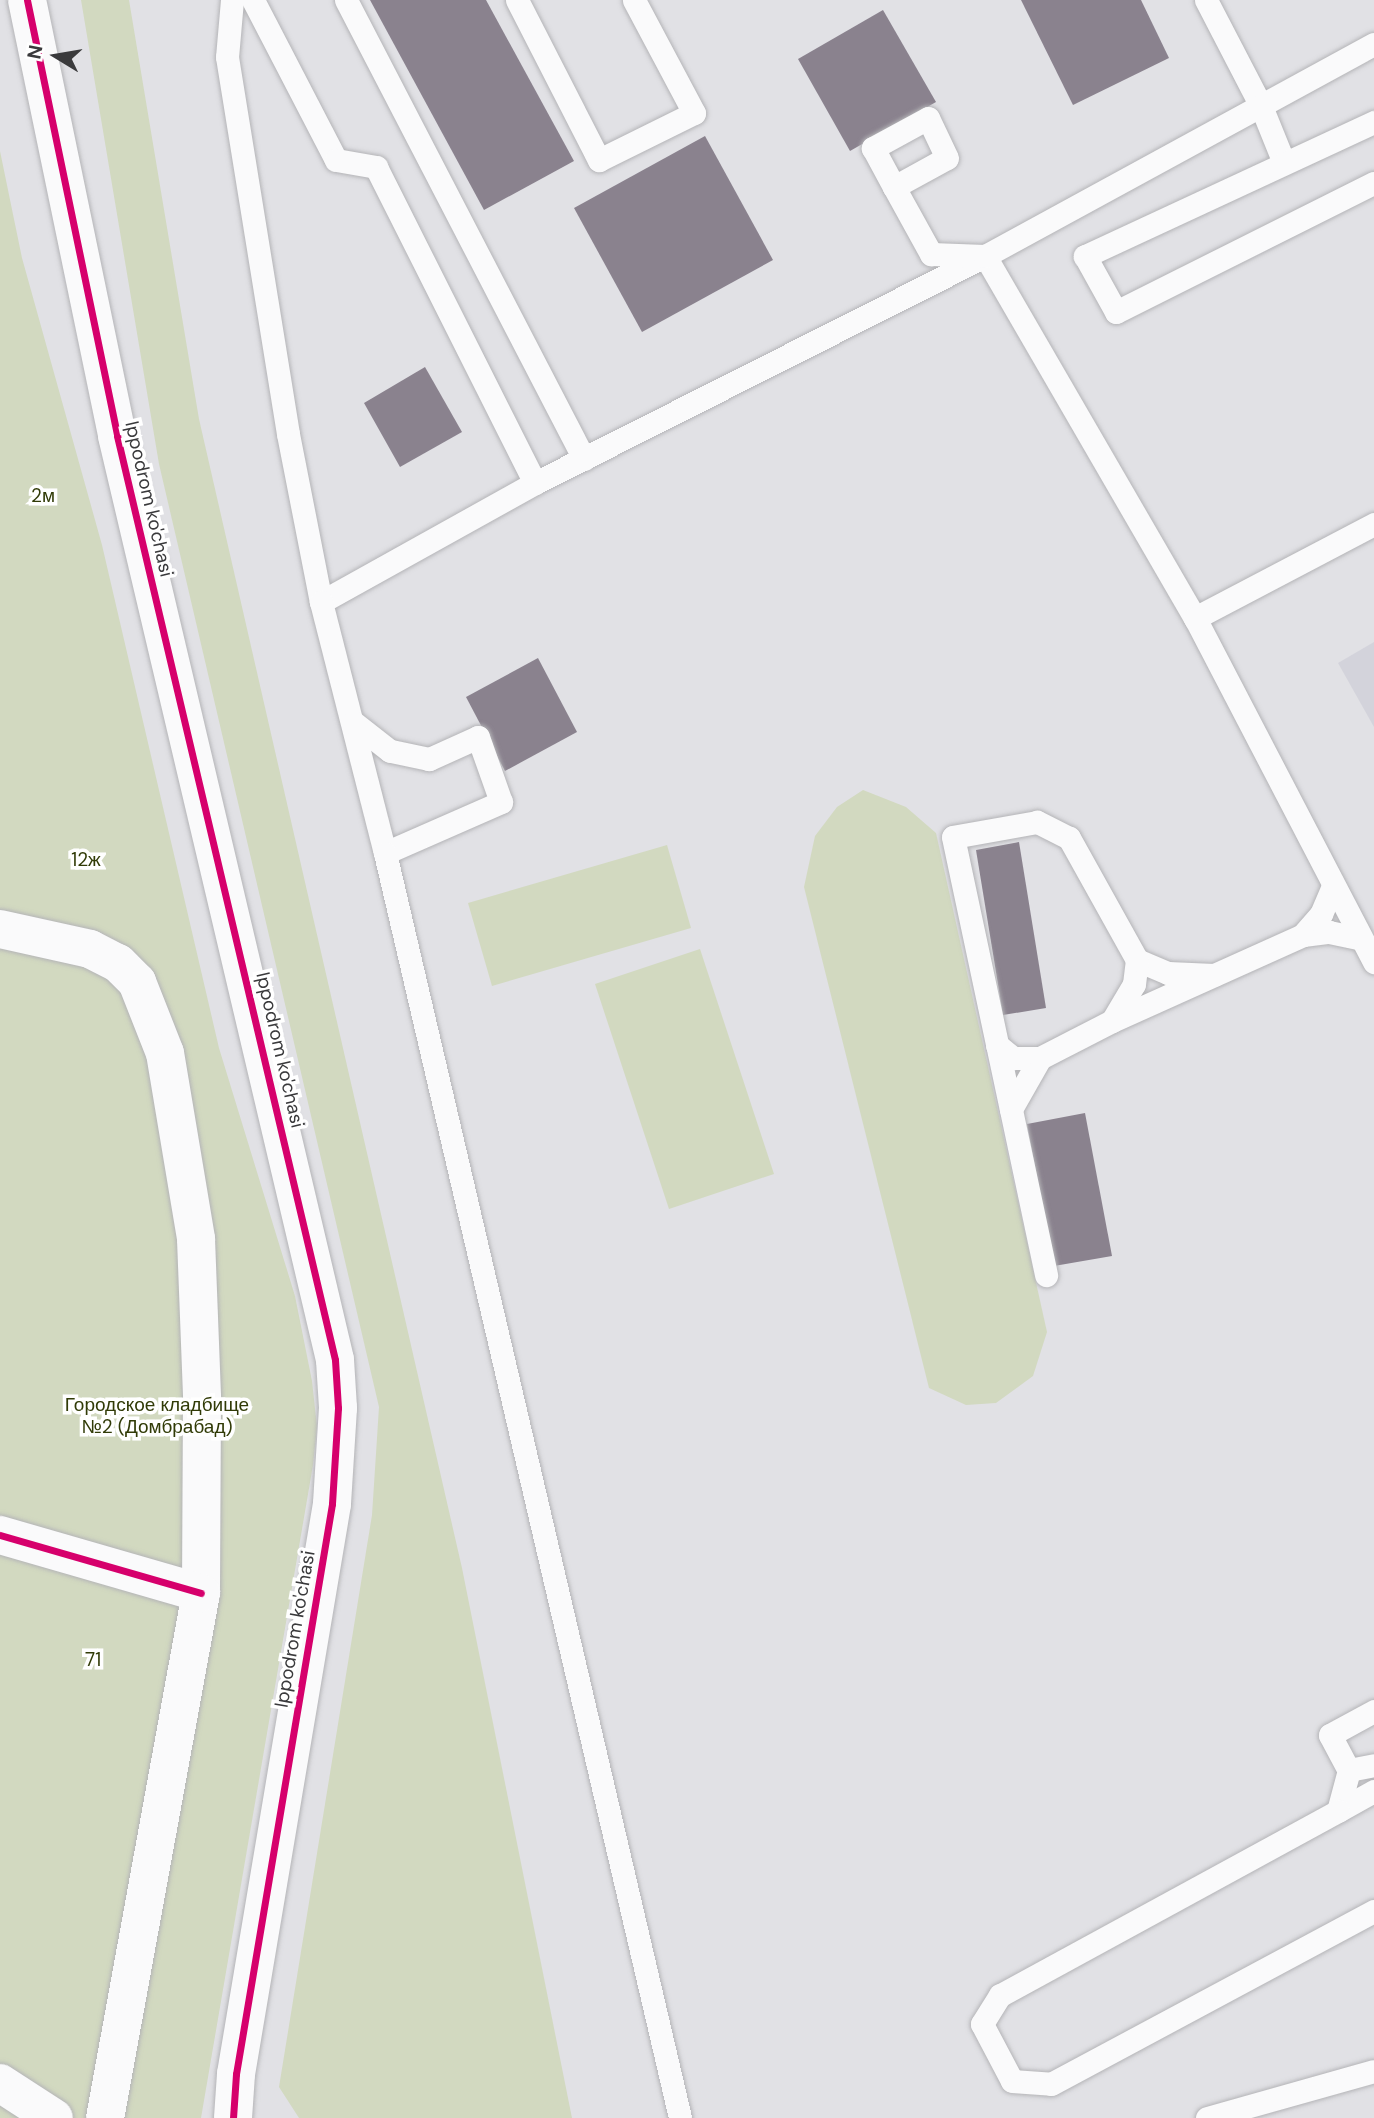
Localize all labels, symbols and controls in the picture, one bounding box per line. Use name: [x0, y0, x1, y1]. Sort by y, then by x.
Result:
north arrow: [21, 21, 91, 91]
text: N: [21, 43, 48, 61]
street label: Ippodrom ko'chasi: [120, 419, 178, 579]
park label: 2м: [31, 485, 55, 507]
park label: 12ж: [71, 849, 101, 871]
street label: Ippodrom ko'chasi: [251, 970, 309, 1130]
park label: Городское кладбище №2 (Домбрабад): [65, 1394, 249, 1438]
street label: Ippodrom ko'chasi: [270, 1549, 320, 1709]
park label: 71: [85, 1649, 101, 1671]

